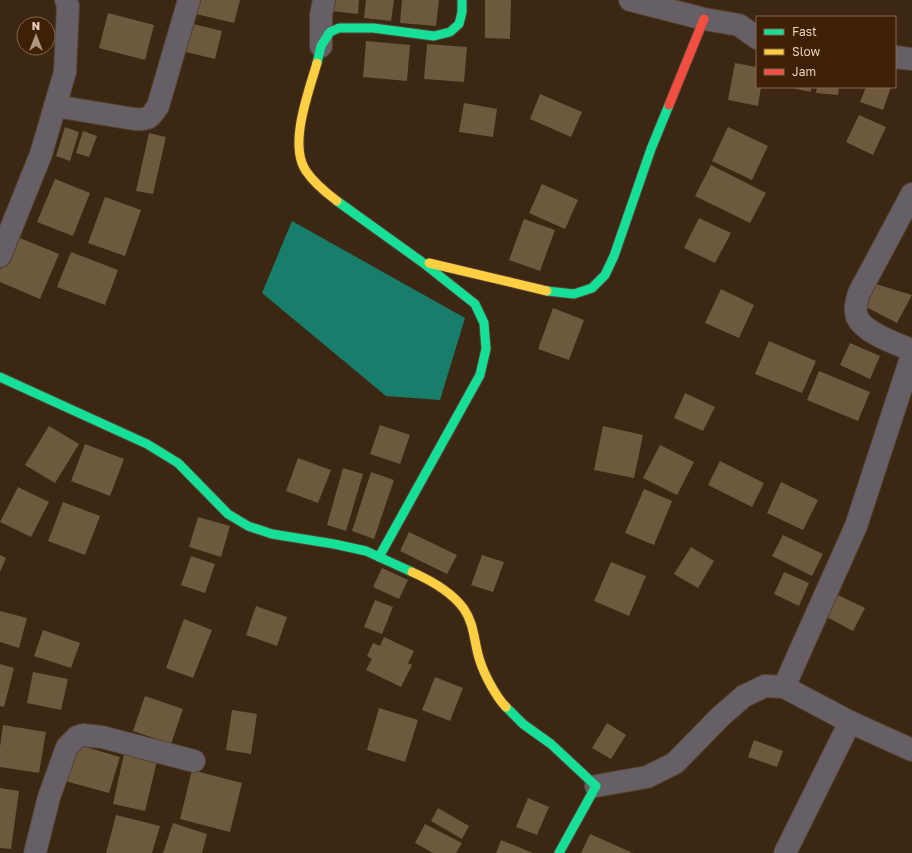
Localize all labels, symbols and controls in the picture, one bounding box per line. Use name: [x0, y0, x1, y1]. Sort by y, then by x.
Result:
north arrow: [16, 16, 56, 56]
legend: [756, 16, 896, 88]
text: N: [32, 19, 40, 32]
text: Fast: [792, 24, 817, 39]
text: Slow: [792, 44, 820, 59]
text: Jam: [792, 64, 816, 79]

